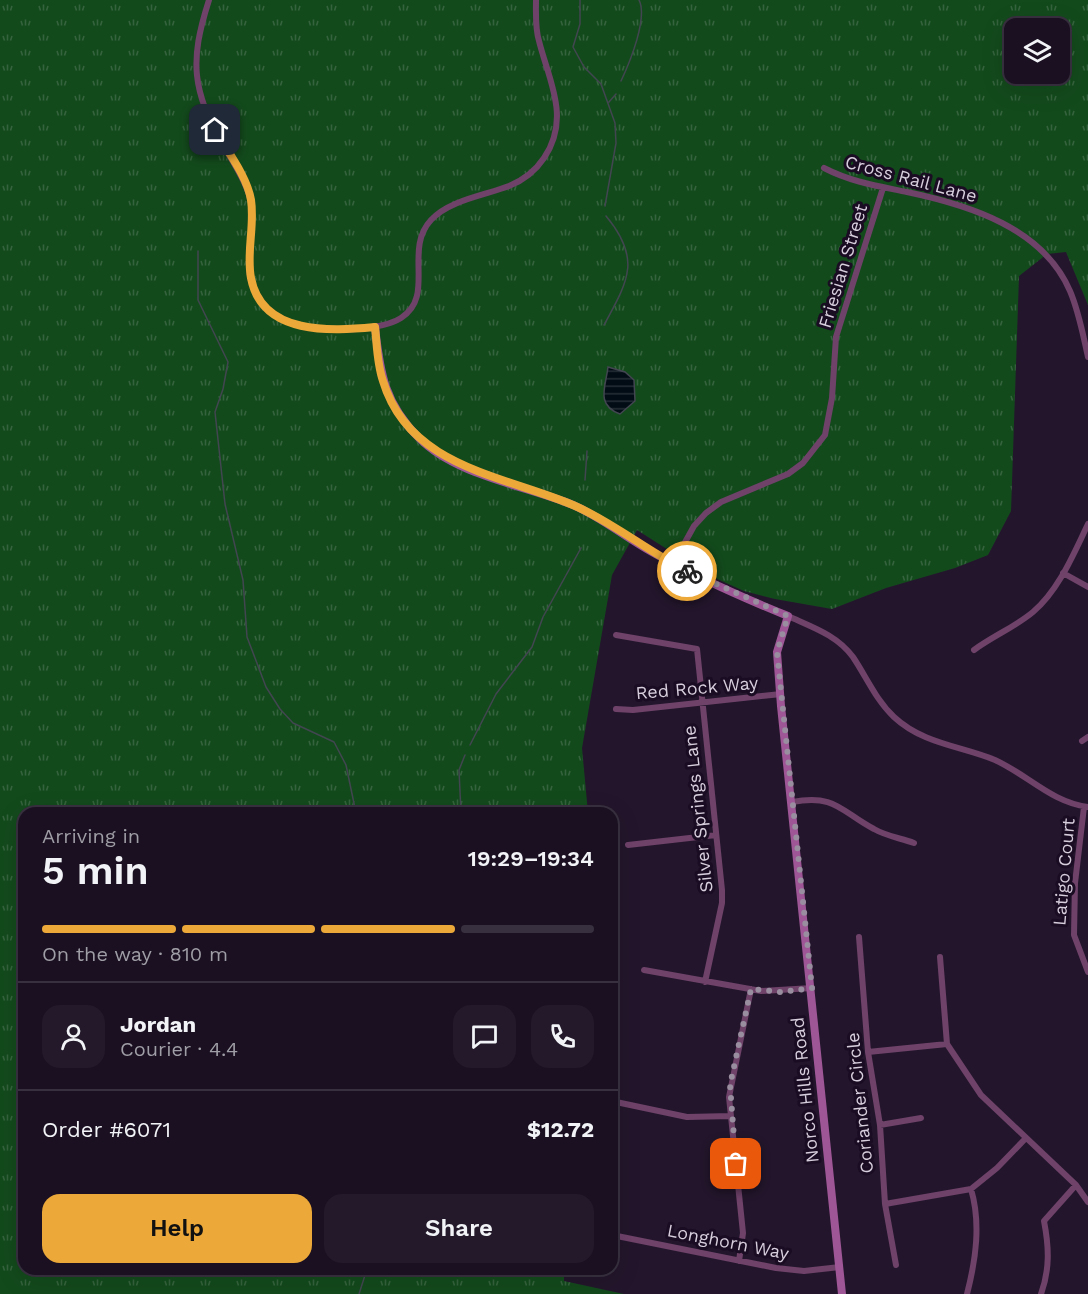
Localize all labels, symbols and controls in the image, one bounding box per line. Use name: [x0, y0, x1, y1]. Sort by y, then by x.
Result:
map controls: [1004, 18, 1070, 84]
button: layers: [1004, 18, 1070, 84]
pin: [189, 104, 240, 155]
icon: home: [198, 113, 231, 146]
street label: Cross Rail Lane: [843, 151, 979, 206]
street label: Friesian Street: [814, 201, 872, 330]
courier: [657, 541, 717, 601]
icon: bike: [671, 555, 704, 588]
street label: Red Rock Way: [635, 672, 760, 703]
street label: Silver Springs Lane: [678, 724, 717, 894]
street label: Latigo Court: [1048, 817, 1079, 927]
text: Arriving in: [42, 824, 140, 848]
text: 19:29–19:34: [468, 846, 594, 871]
text: 5 min: [42, 848, 149, 893]
text: On the way · 810 m: [42, 942, 228, 966]
button: person: [42, 1005, 105, 1068]
button: chat: [453, 1005, 516, 1068]
button: phone: [531, 1005, 594, 1068]
text: Jordan: [120, 1012, 196, 1037]
street label: Norco Hills Road: [786, 1016, 823, 1164]
street label: Coriander Circle: [842, 1032, 877, 1175]
text: Courier · 4.4: [120, 1037, 238, 1061]
text: Order #6071: [42, 1117, 171, 1142]
text: $12.72: [527, 1117, 594, 1142]
pin: [710, 1138, 761, 1189]
icon: bag: [719, 1147, 752, 1180]
button: Help: [42, 1194, 312, 1263]
button: Share: [324, 1194, 594, 1263]
street label: Longhorn Way: [665, 1219, 791, 1264]

